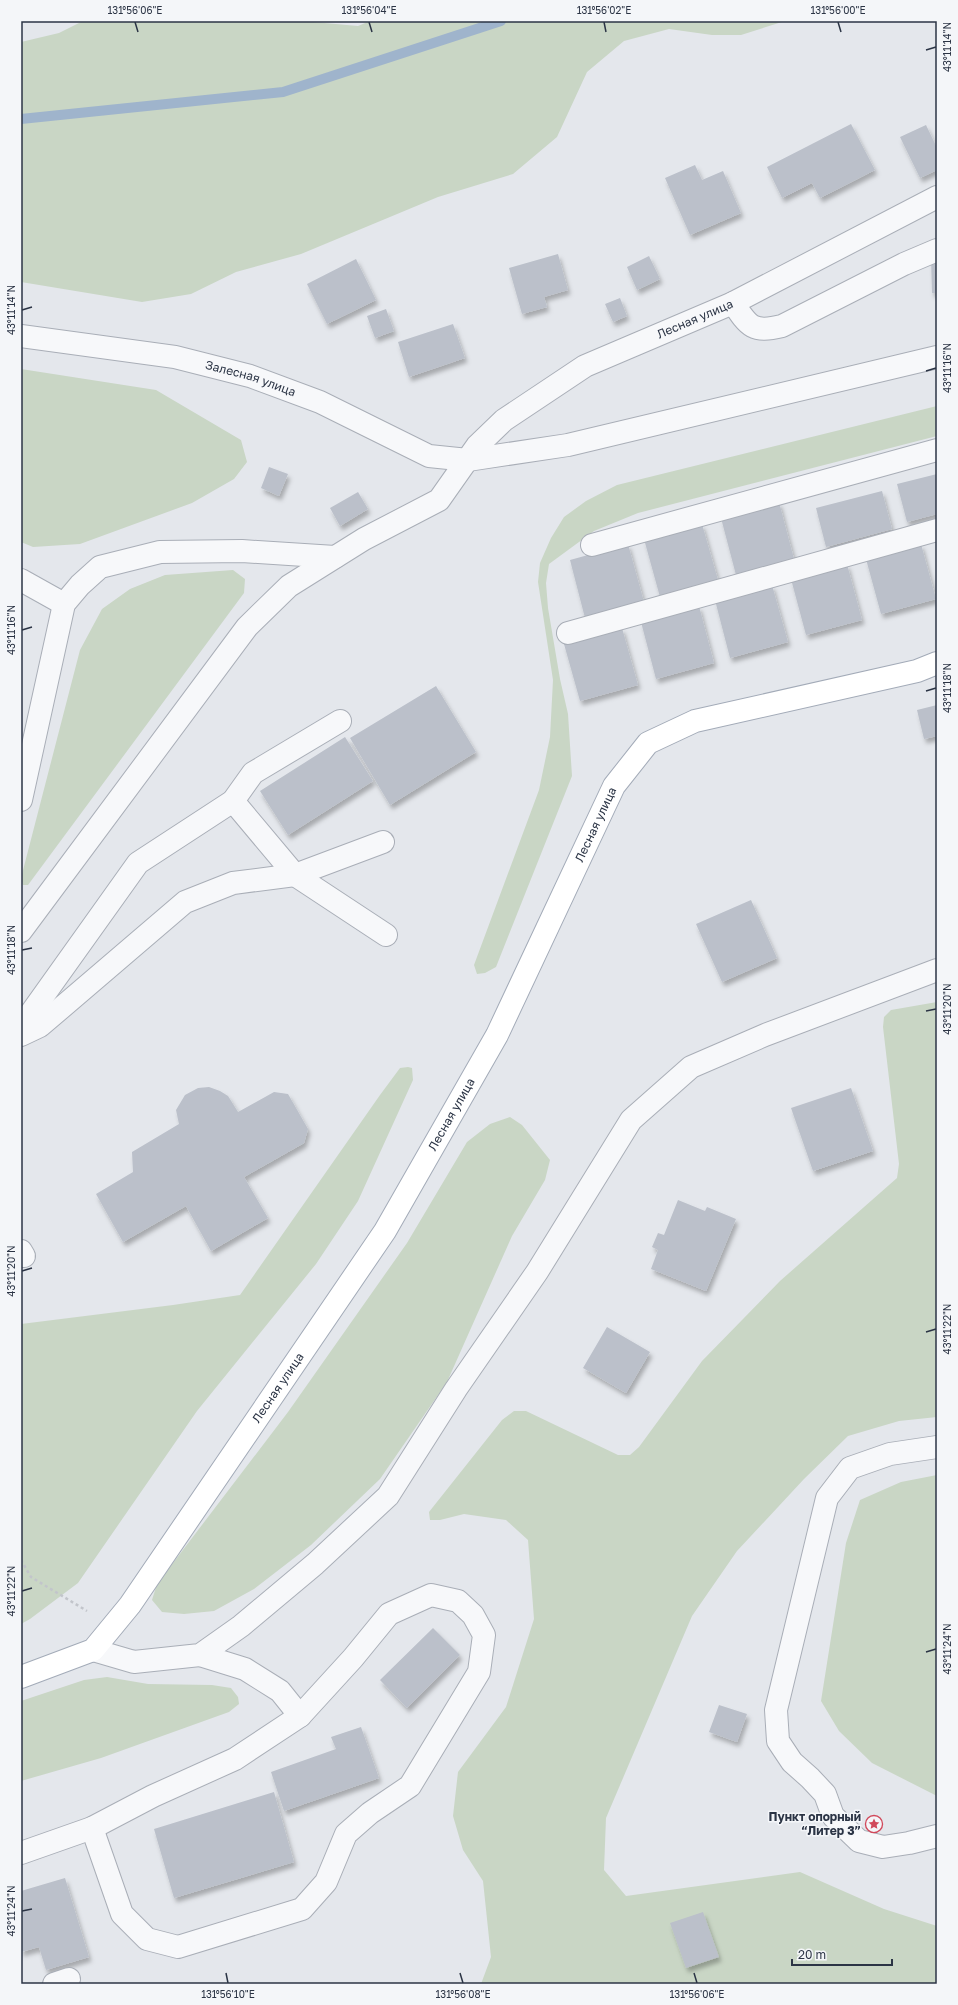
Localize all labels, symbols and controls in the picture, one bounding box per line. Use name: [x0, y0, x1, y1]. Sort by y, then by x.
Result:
text: 131°56'06"E: [108, 4, 162, 16]
text: 131°56'04"E: [342, 4, 397, 16]
text: 131°56'02"E: [577, 4, 631, 16]
text: 131°56'00"E: [810, 4, 866, 16]
text: 43°11'14"N: [941, 22, 953, 72]
text: 43°11'14"N: [5, 285, 17, 335]
street label: Лесная улица: [655, 296, 735, 342]
text: 43°11'16"N: [941, 343, 953, 393]
street label: Залесная улица: [204, 357, 298, 399]
text: 43°11'16"N: [5, 605, 17, 655]
text: 43°11'18"N: [941, 663, 953, 713]
street label: Лесная улица: [571, 784, 619, 864]
text: 43°11'18"N: [5, 925, 17, 975]
text: 43°11'20"N: [941, 983, 953, 1035]
street label: Лесная улица: [424, 1075, 478, 1153]
text: 43°11'20"N: [5, 1245, 17, 1297]
text: 43°11'22"N: [941, 1304, 953, 1354]
street label: Лесная улица: [249, 1350, 307, 1425]
text: 43°11'22"N: [5, 1566, 17, 1616]
text: 43°11'24"N: [941, 1623, 953, 1675]
place label: Пункт опорный “Литер 3”: [769, 1809, 861, 1838]
place icon: Пункт опорный “Литер 3”: [864, 1814, 884, 1834]
text: 43°11'24"N: [5, 1885, 17, 1937]
scale bar: [792, 1941, 892, 1967]
text: 20 m: [798, 1947, 826, 1962]
text: 131°56'10"E: [201, 1988, 255, 2000]
text: 131°56'08"E: [436, 1988, 491, 2000]
text: 131°56'06"E: [670, 1988, 724, 2000]

